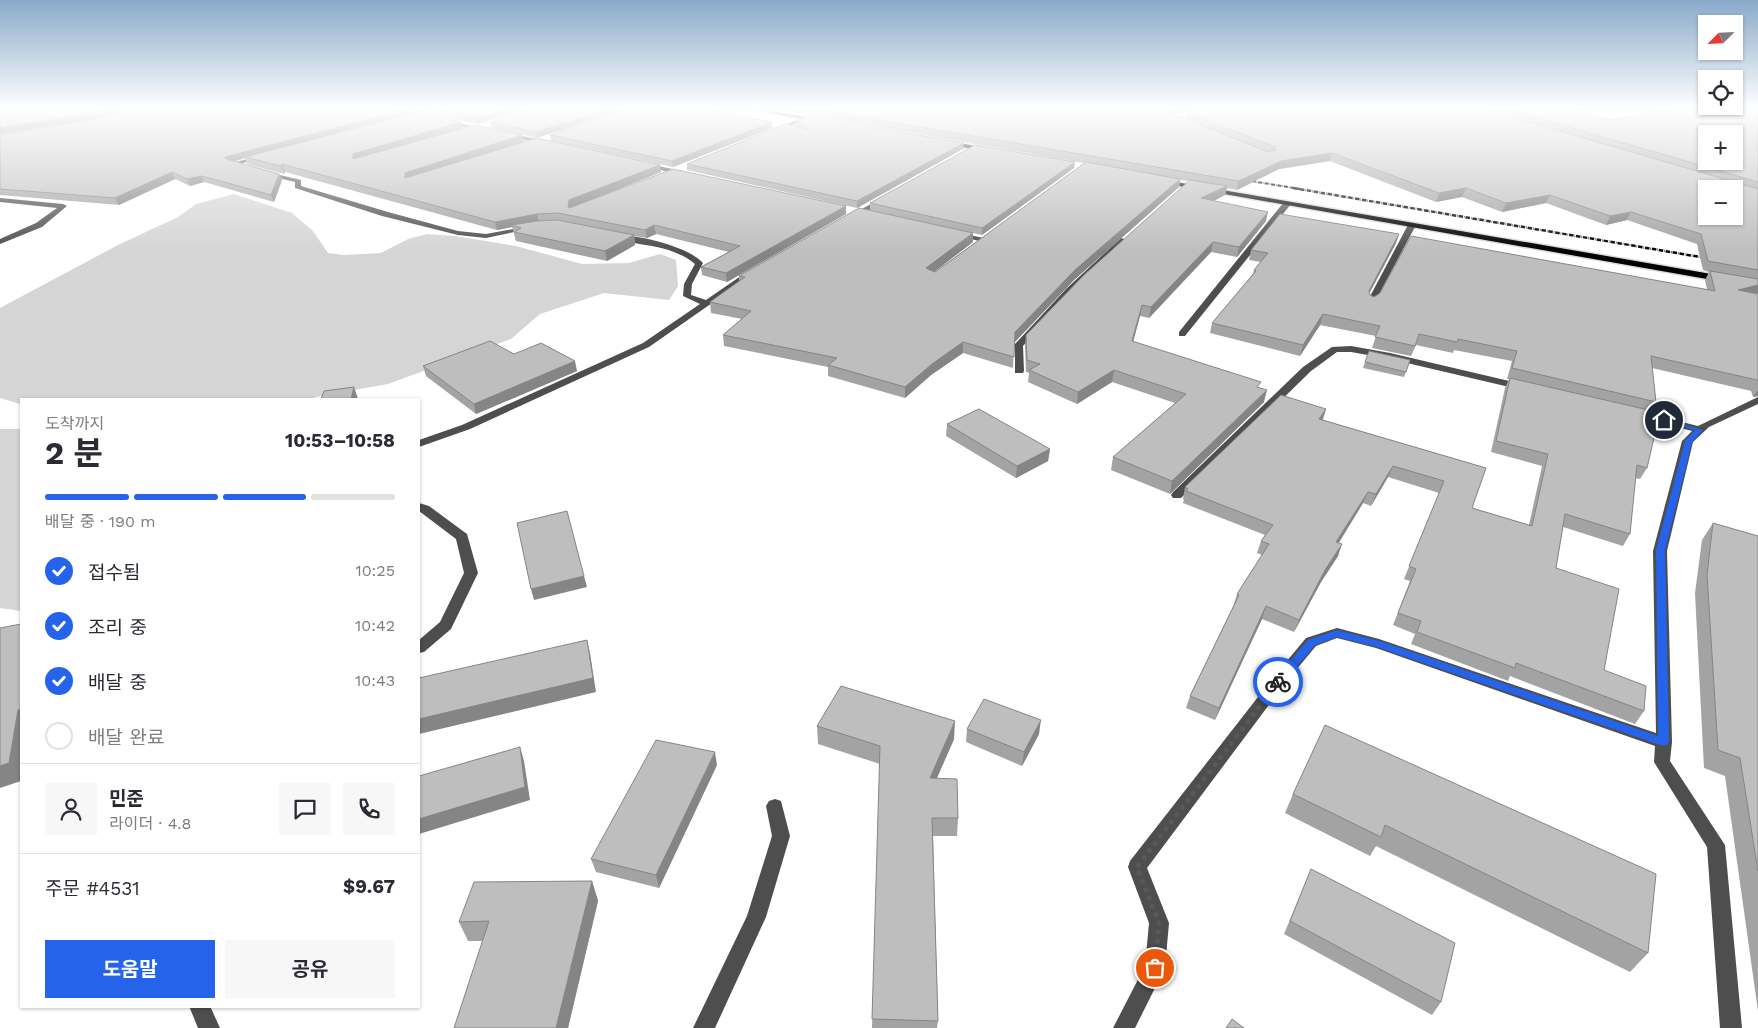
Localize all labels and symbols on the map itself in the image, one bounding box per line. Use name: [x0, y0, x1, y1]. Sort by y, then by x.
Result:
north arrow: [1698, 15, 1742, 60]
pin: [1643, 399, 1685, 441]
courier: [1253, 657, 1303, 707]
pin: [1134, 947, 1176, 989]

